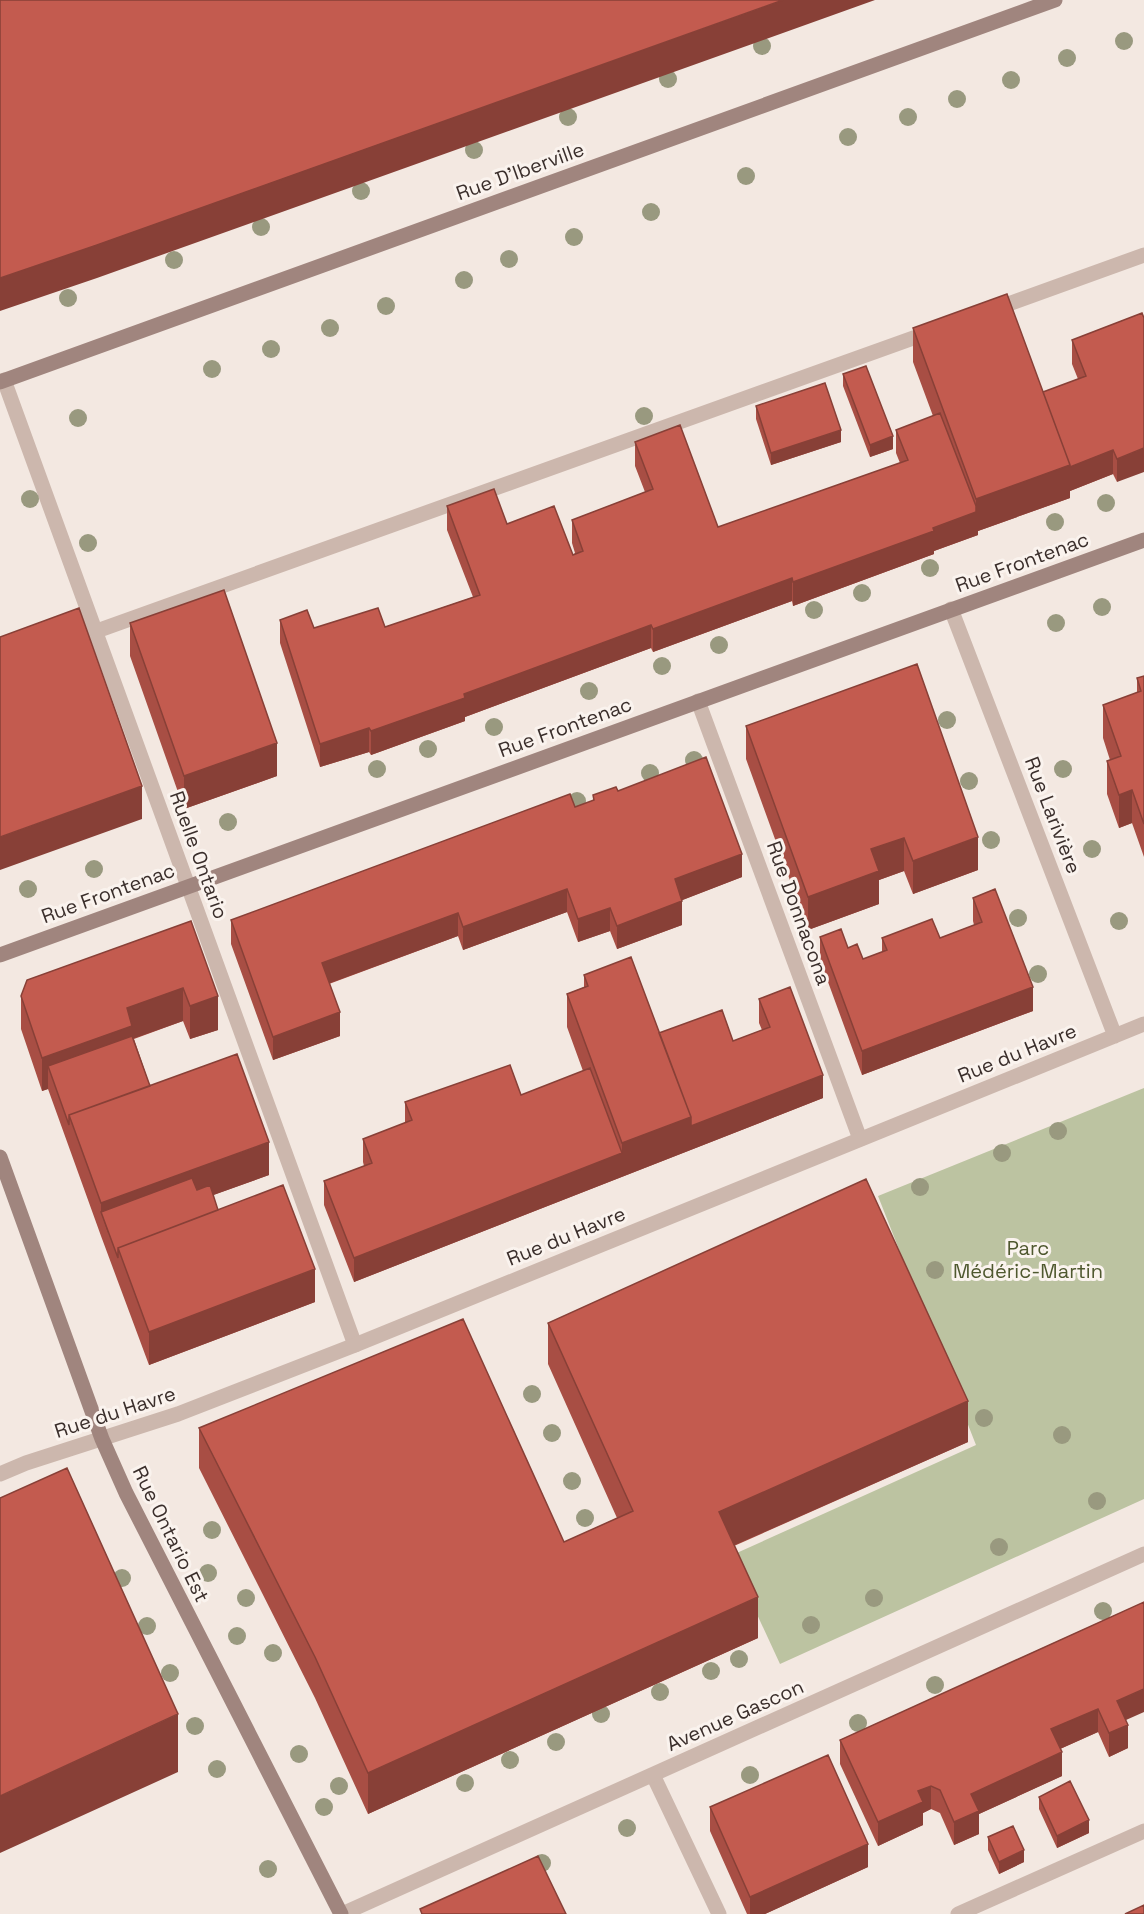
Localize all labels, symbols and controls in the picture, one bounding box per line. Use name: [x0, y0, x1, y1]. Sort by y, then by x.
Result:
street label: Rue D'Iberville: [452, 136, 588, 206]
street label: Rue Frontenac: [952, 526, 1092, 598]
street label: Rue Frontenac: [495, 691, 635, 763]
street label: Rue Larivière: [1019, 753, 1087, 877]
street label: Ruelle Ontario: [164, 787, 234, 923]
street label: Rue Donnacona: [761, 837, 837, 989]
street label: Rue Frontenac: [38, 857, 178, 929]
street label: Rue du Havre: [954, 1017, 1080, 1089]
street label: Rue du Havre: [503, 1200, 629, 1272]
park label: Parc Médéric-Martin: [953, 1235, 1103, 1284]
street label: Rue du Havre: [51, 1380, 179, 1444]
street label: Rue Ontario Est: [127, 1462, 215, 1606]
street label: Avenue Gascon: [662, 1673, 808, 1757]

